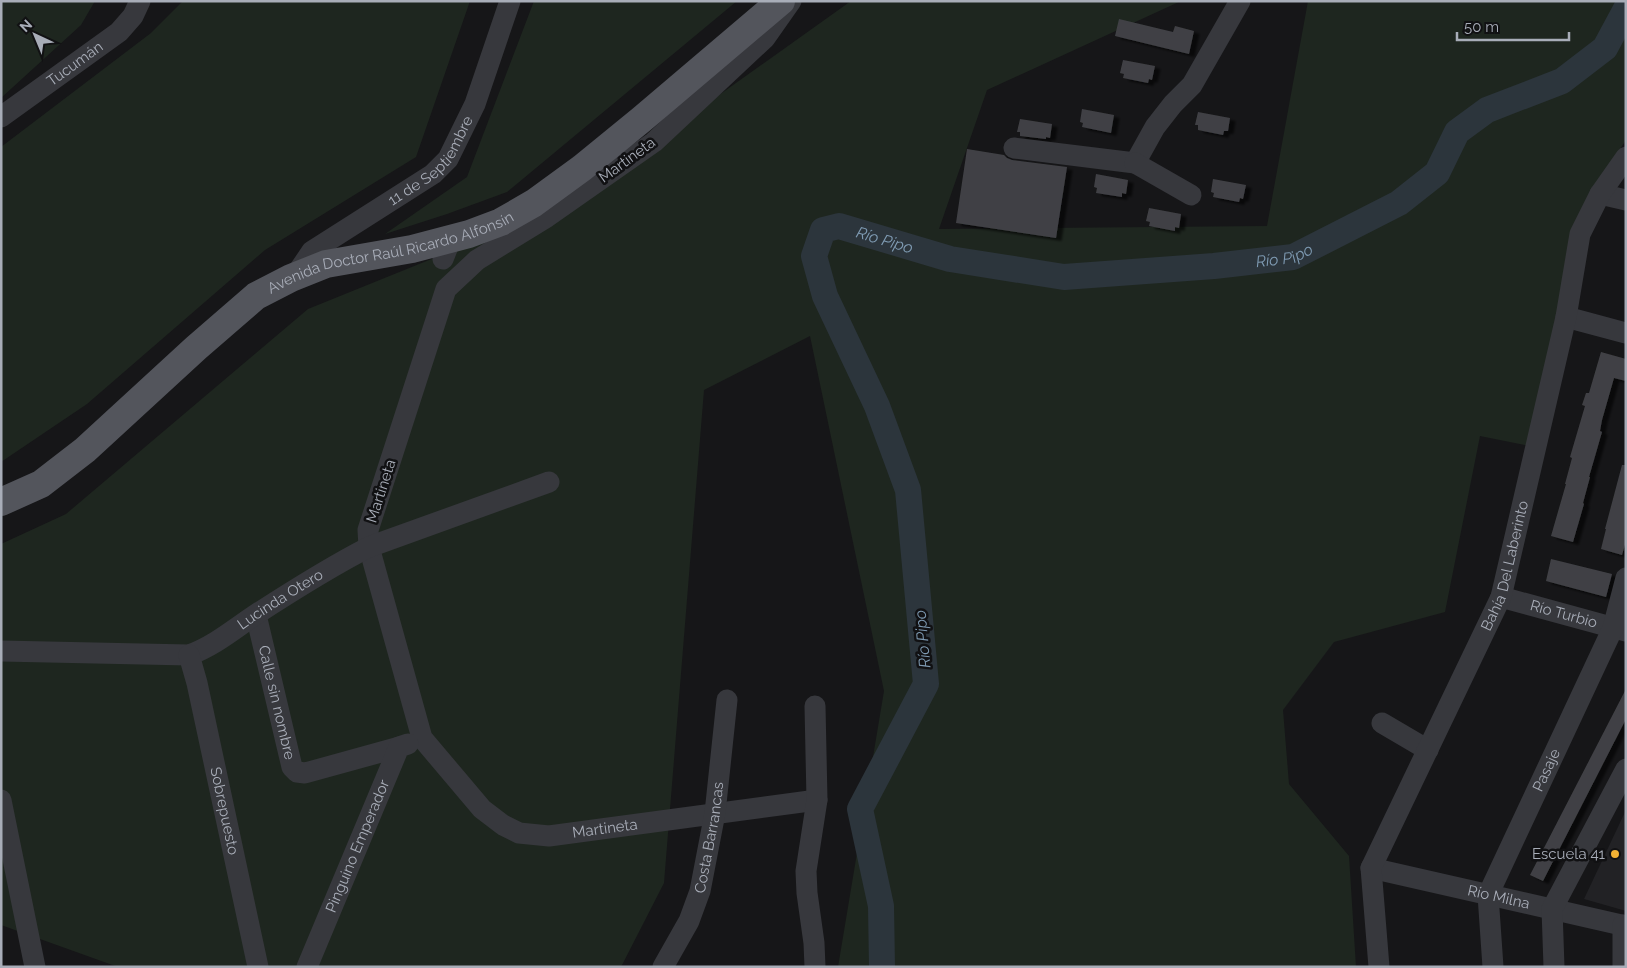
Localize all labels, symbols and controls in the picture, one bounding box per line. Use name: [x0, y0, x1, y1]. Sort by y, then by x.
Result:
north arrow: [10, 10, 60, 60]
scale bar: [1457, 10, 1570, 42]
text: N: [17, 16, 35, 35]
text: 50 m: [1464, 18, 1499, 36]
street label: Tucumán: [43, 38, 106, 90]
street label: 11 de Septiembre: [385, 113, 477, 209]
street label: Martineta: [595, 133, 659, 187]
street label: Avenida Doctor Raúl Ricardo Alfonsín: [264, 208, 517, 298]
water label: Río Pipo: [854, 223, 915, 258]
water label: Río Pipo: [1255, 240, 1316, 271]
street label: Martineta: [362, 457, 400, 525]
street label: Bahía Del Laberinto: [1477, 499, 1532, 634]
street label: Lucinda Otero: [234, 565, 326, 633]
street label: Río Turbio: [1528, 596, 1599, 632]
water label: Río Pipo: [910, 609, 934, 669]
street label: Calle sin nombre: [255, 644, 299, 762]
street label: Pasaje: [1529, 746, 1564, 794]
street label: Sobrepuesto: [206, 765, 243, 857]
street label: Pinguino Emperador: [322, 776, 394, 915]
street label: Costa Barrancas: [691, 781, 727, 895]
street label: Martineta: [571, 815, 639, 842]
place label: Escuela 41: [1532, 845, 1606, 863]
marker: Escuela 41: [1609, 848, 1621, 860]
street label: Río Milna: [1466, 881, 1532, 913]

